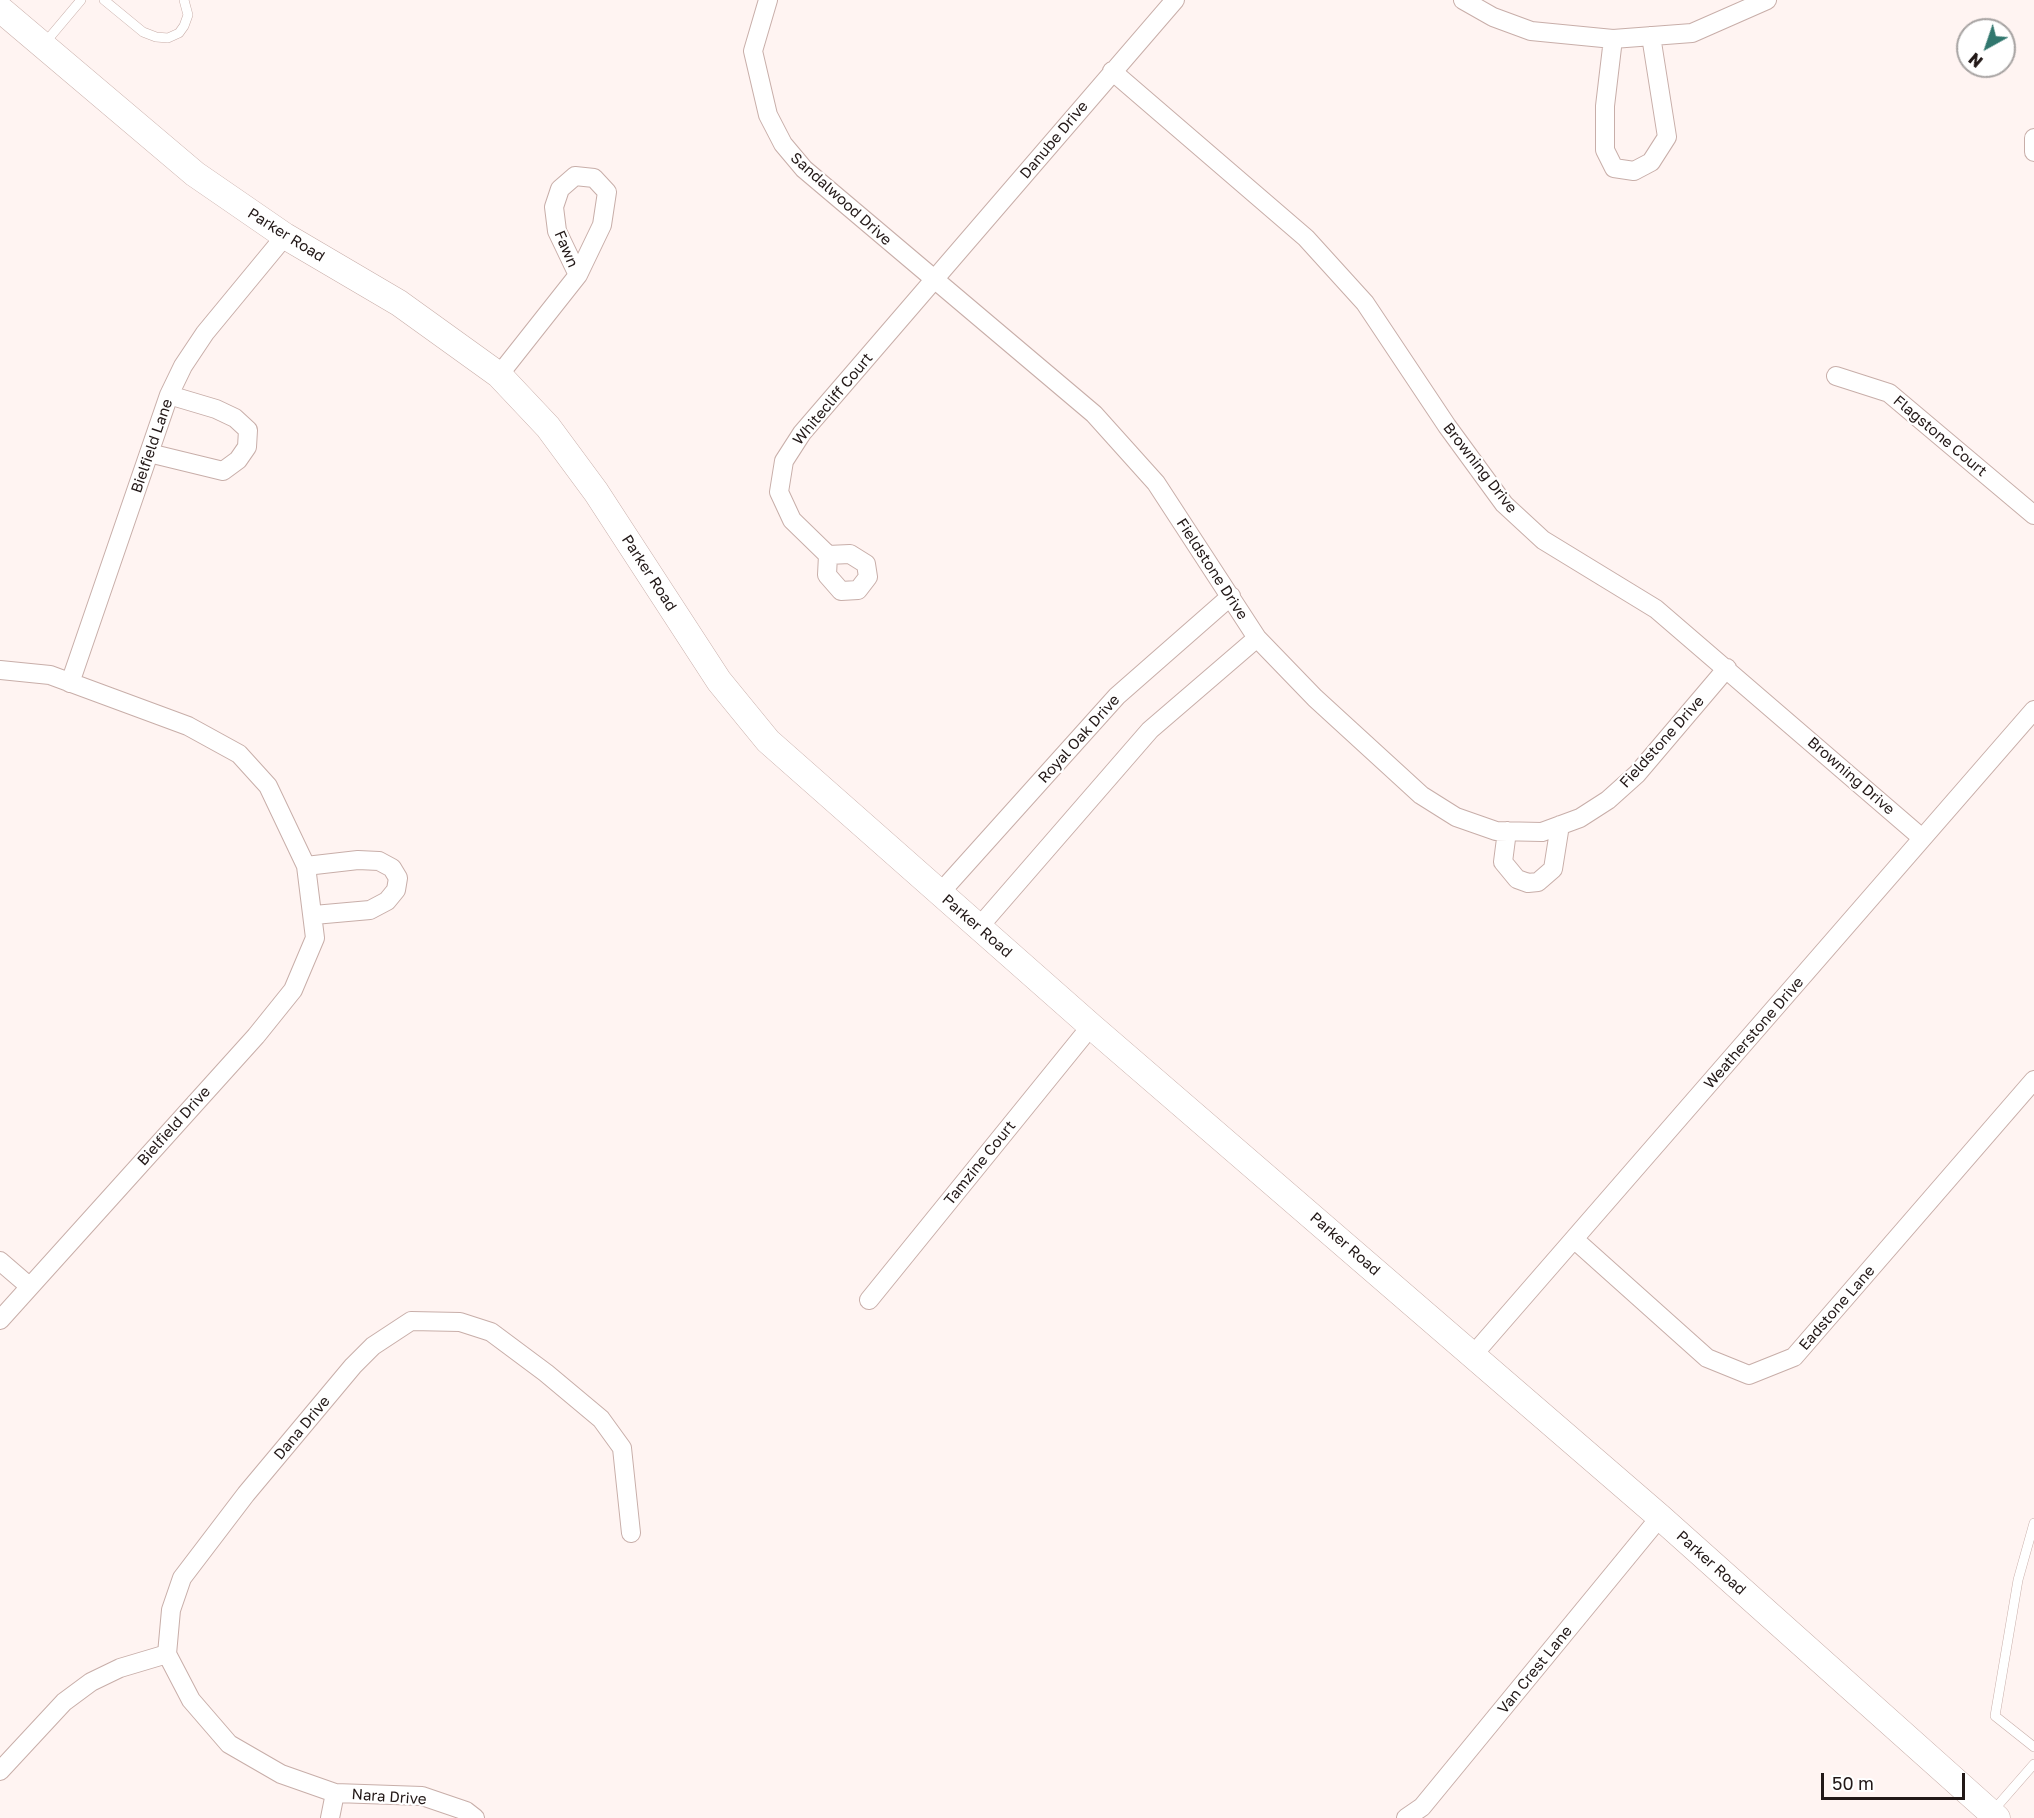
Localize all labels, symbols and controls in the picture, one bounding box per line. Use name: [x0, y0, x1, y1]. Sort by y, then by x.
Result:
north arrow: [1956, 18, 2016, 78]
text: N: [1965, 49, 1987, 72]
street label: Danube Drive: [1016, 97, 1092, 183]
street label: Sandalwood Drive: [787, 149, 895, 249]
street label: Parker Road: [244, 204, 328, 266]
street label: Fawn: [550, 228, 582, 270]
street label: Whitecliff Court: [789, 349, 877, 449]
street label: Flagstone Court: [1890, 392, 1990, 480]
street label: Bielfield Lane: [128, 397, 176, 495]
street label: Browning Drive: [1439, 419, 1521, 517]
street label: Fieldstone Drive: [1173, 515, 1251, 623]
street label: Parker Road: [618, 532, 680, 614]
street label: Royal Oak Drive: [1035, 691, 1123, 787]
street label: Fieldstone Drive: [1616, 692, 1708, 792]
street label: Browning Drive: [1804, 733, 1898, 819]
street label: Parker Road: [938, 891, 1016, 961]
street label: Weatherstone Drive: [1700, 973, 1808, 1093]
street label: Bielfield Drive: [134, 1083, 214, 1169]
street label: Tamzine Court: [940, 1117, 1020, 1209]
street label: Parker Road: [1306, 1209, 1384, 1279]
street label: Eadstone Lane: [1795, 1262, 1879, 1354]
street label: Dana Drive: [270, 1392, 334, 1464]
street label: Parker Road: [1673, 1527, 1749, 1599]
street label: Van Crest Lane: [1494, 1622, 1576, 1718]
scale bar: [1824, 1761, 1968, 1799]
text: 50 m: [1832, 1772, 1874, 1794]
street label: Nara Drive: [351, 1785, 427, 1809]

